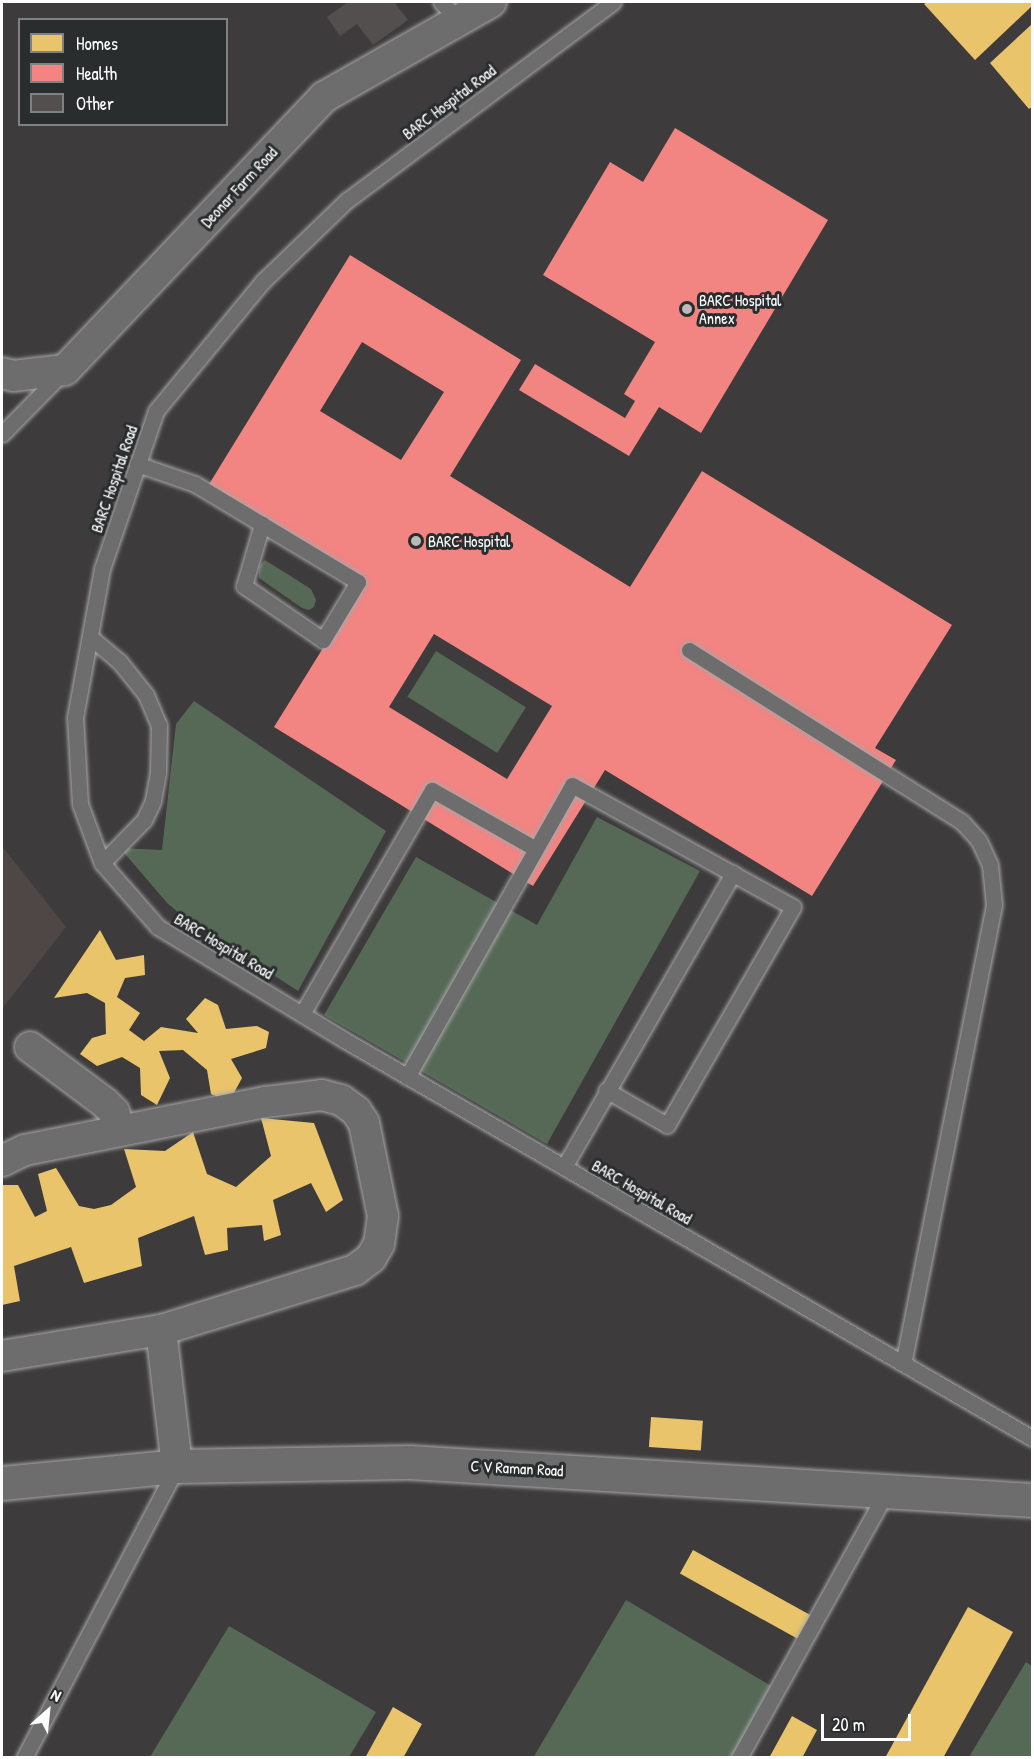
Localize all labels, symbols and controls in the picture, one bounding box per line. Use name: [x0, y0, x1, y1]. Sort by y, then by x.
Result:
legend: [18, 18, 228, 126]
text: Homes: [76, 31, 118, 56]
text: Health: [76, 61, 117, 86]
street label: BARC Hospital Road: [398, 61, 500, 143]
text: Other: [76, 91, 114, 116]
street label: Deonar Farm Road: [197, 143, 281, 231]
place label: BARC Hospital Annex: [699, 290, 781, 328]
marker: BARC Hospital Annex: [680, 302, 694, 316]
street label: BARC Hospital Road: [87, 423, 141, 535]
place label: BARC Hospital: [428, 531, 510, 551]
marker: BARC Hospital: [409, 534, 423, 548]
street label: BARC Hospital Road: [171, 909, 277, 983]
street label: BARC Hospital Road: [589, 1156, 695, 1228]
street label: C V Raman Road: [470, 1456, 564, 1480]
north arrow: [18, 1681, 78, 1741]
text: N: [47, 1683, 65, 1707]
scale bar: [824, 1702, 914, 1740]
text: 20 m: [832, 1712, 865, 1737]

